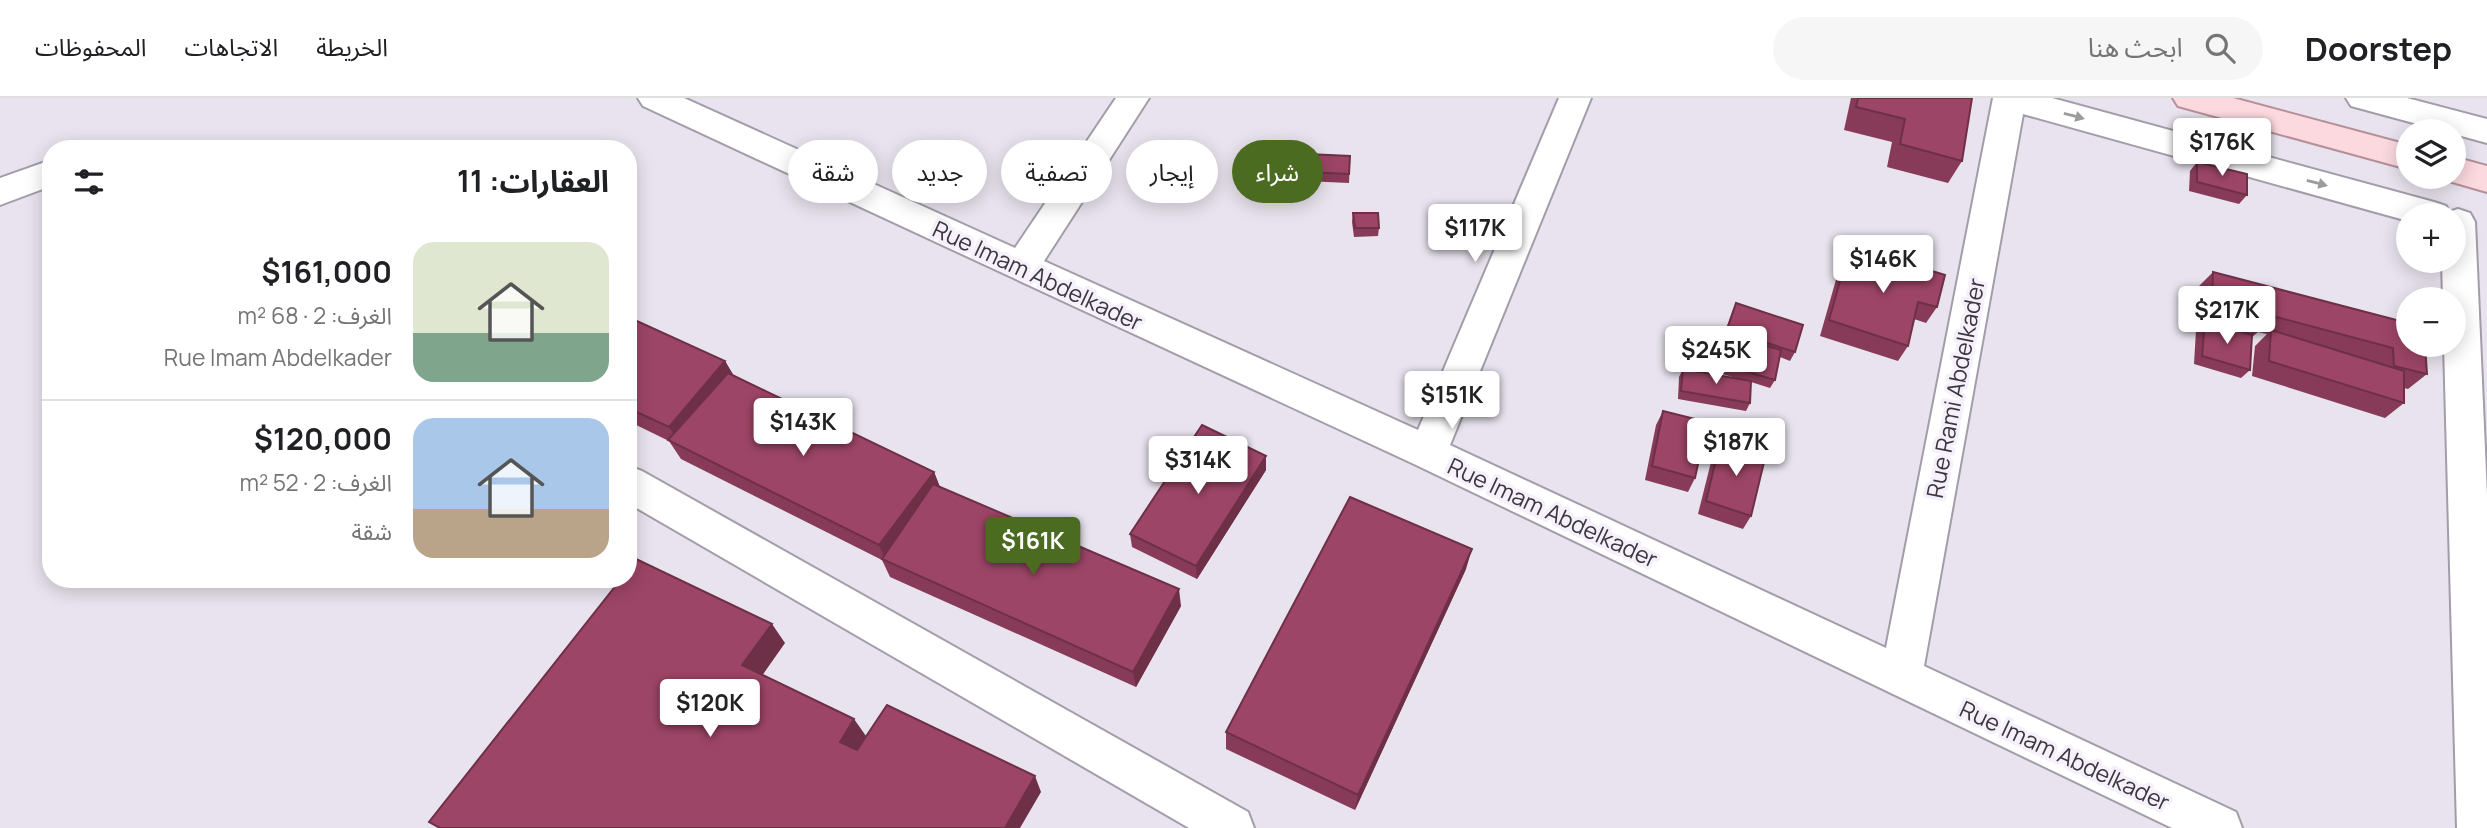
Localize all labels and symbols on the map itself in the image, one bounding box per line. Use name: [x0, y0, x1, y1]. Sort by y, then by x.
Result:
one-way arrow: [2064, 111, 2086, 122]
pin: $176K: [2173, 118, 2271, 178]
one-way arrow: [2307, 178, 2329, 189]
pin: $117K: [1426, 204, 1524, 264]
street label: Rue Imam Abdelkader: [928, 212, 1148, 338]
pin: $146K: [1834, 236, 1932, 295]
street label: Rue Rami Abdelkader: [1918, 275, 1992, 501]
pin: $217K: [2178, 286, 2276, 346]
pin: $245K: [1667, 327, 1765, 386]
pin: $151K: [1403, 372, 1501, 431]
pin: $143K: [754, 398, 852, 458]
pin: $187K: [1687, 418, 1785, 478]
pin: $314K: [1149, 436, 1247, 496]
street label: Rue Imam Abdelkader: [1443, 449, 1663, 575]
pin: $161K: [984, 518, 1082, 577]
pin: $120K: [661, 680, 759, 739]
street label: Rue Imam Abdelkader: [1955, 692, 2175, 818]

